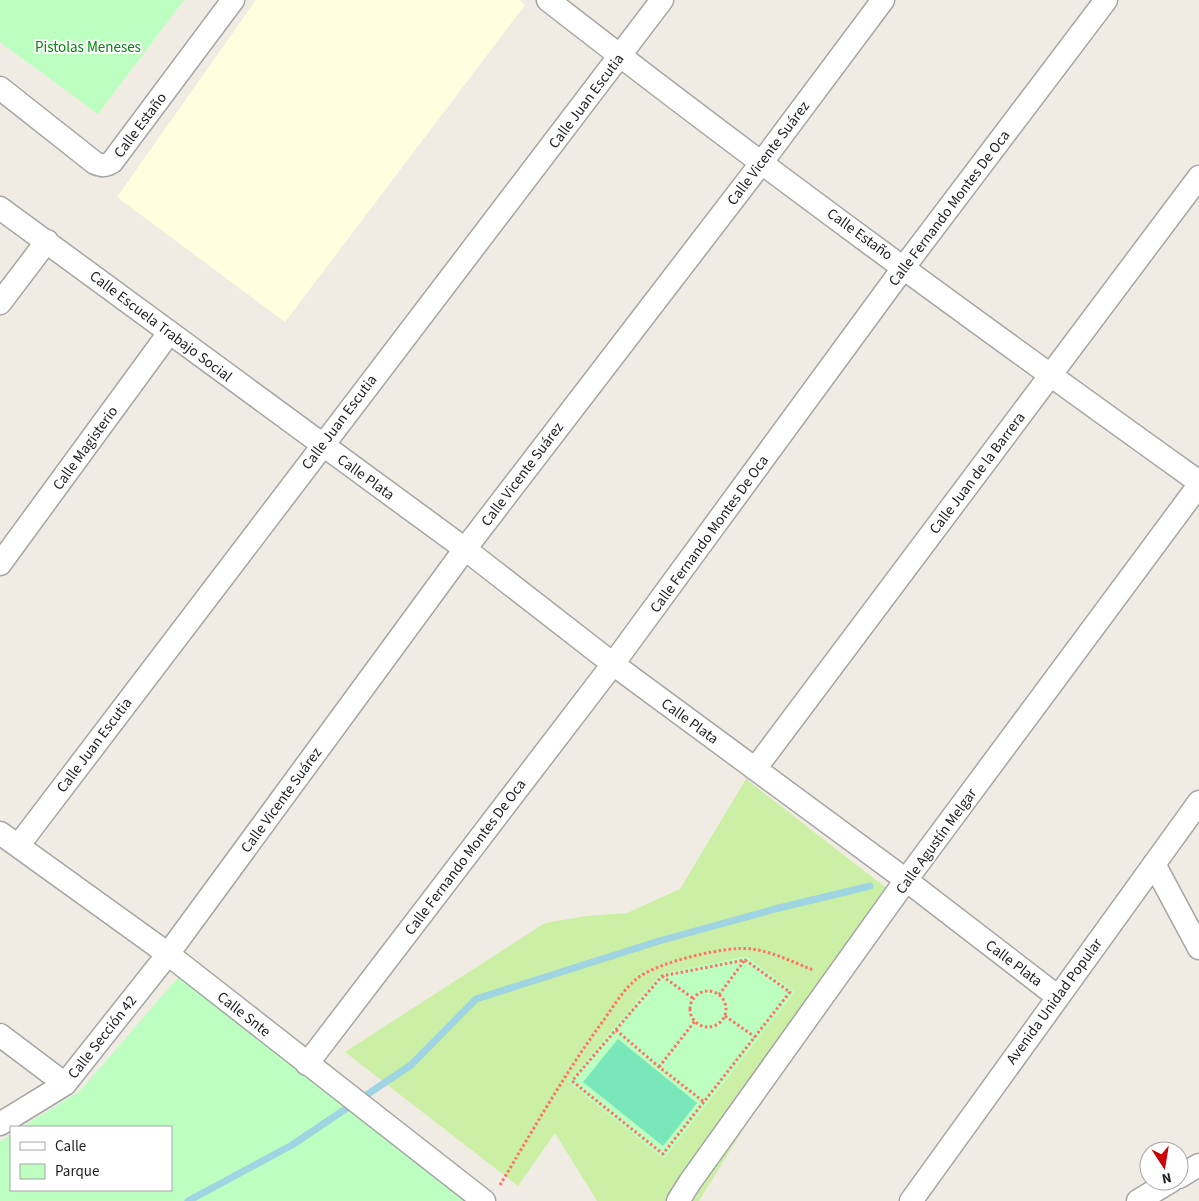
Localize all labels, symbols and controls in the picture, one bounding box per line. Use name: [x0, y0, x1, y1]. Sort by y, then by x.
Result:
park label: Pistolas Meneses: [35, 37, 141, 58]
street label: Calle Juan Escutia: [544, 50, 629, 153]
street label: Calle Estaño: [109, 88, 172, 162]
street label: Calle Vicente Suárez: [722, 97, 815, 210]
street label: Calle Fernando Montes De Oca: [884, 126, 1015, 291]
street label: Calle Estaño: [822, 203, 897, 265]
street label: Calle Escuela Trabajo Social: [85, 266, 236, 387]
street label: Calle Juan Escutia: [297, 371, 382, 474]
street label: Calle Magisterio: [48, 402, 123, 495]
street label: Calle Juan de la Barrera: [924, 408, 1030, 539]
street label: Calle Vicente Suárez: [476, 418, 569, 531]
street label: Calle Plata: [333, 449, 399, 505]
street label: Calle Fernando Montes De Oca: [645, 451, 774, 617]
street label: Calle Plata: [657, 693, 723, 749]
street label: Calle Juan Escutia: [52, 694, 137, 797]
street label: Calle Vicente Suárez: [236, 743, 327, 857]
street label: Calle Fernando Montes De Oca: [400, 775, 531, 940]
street label: Calle Agustín Melgar: [891, 783, 982, 899]
street label: Avenida Unidad Popular: [1001, 933, 1108, 1069]
street label: Calle Plata: [981, 935, 1046, 992]
street label: Calle Snte: [213, 987, 275, 1042]
street label: Calle Sección 42: [63, 991, 142, 1084]
legend: [10, 1126, 172, 1191]
text: Calle: [55, 1136, 86, 1157]
north arrow: [1139, 1141, 1189, 1191]
text: Parque: [55, 1161, 99, 1182]
text: N: [1160, 1167, 1173, 1188]

